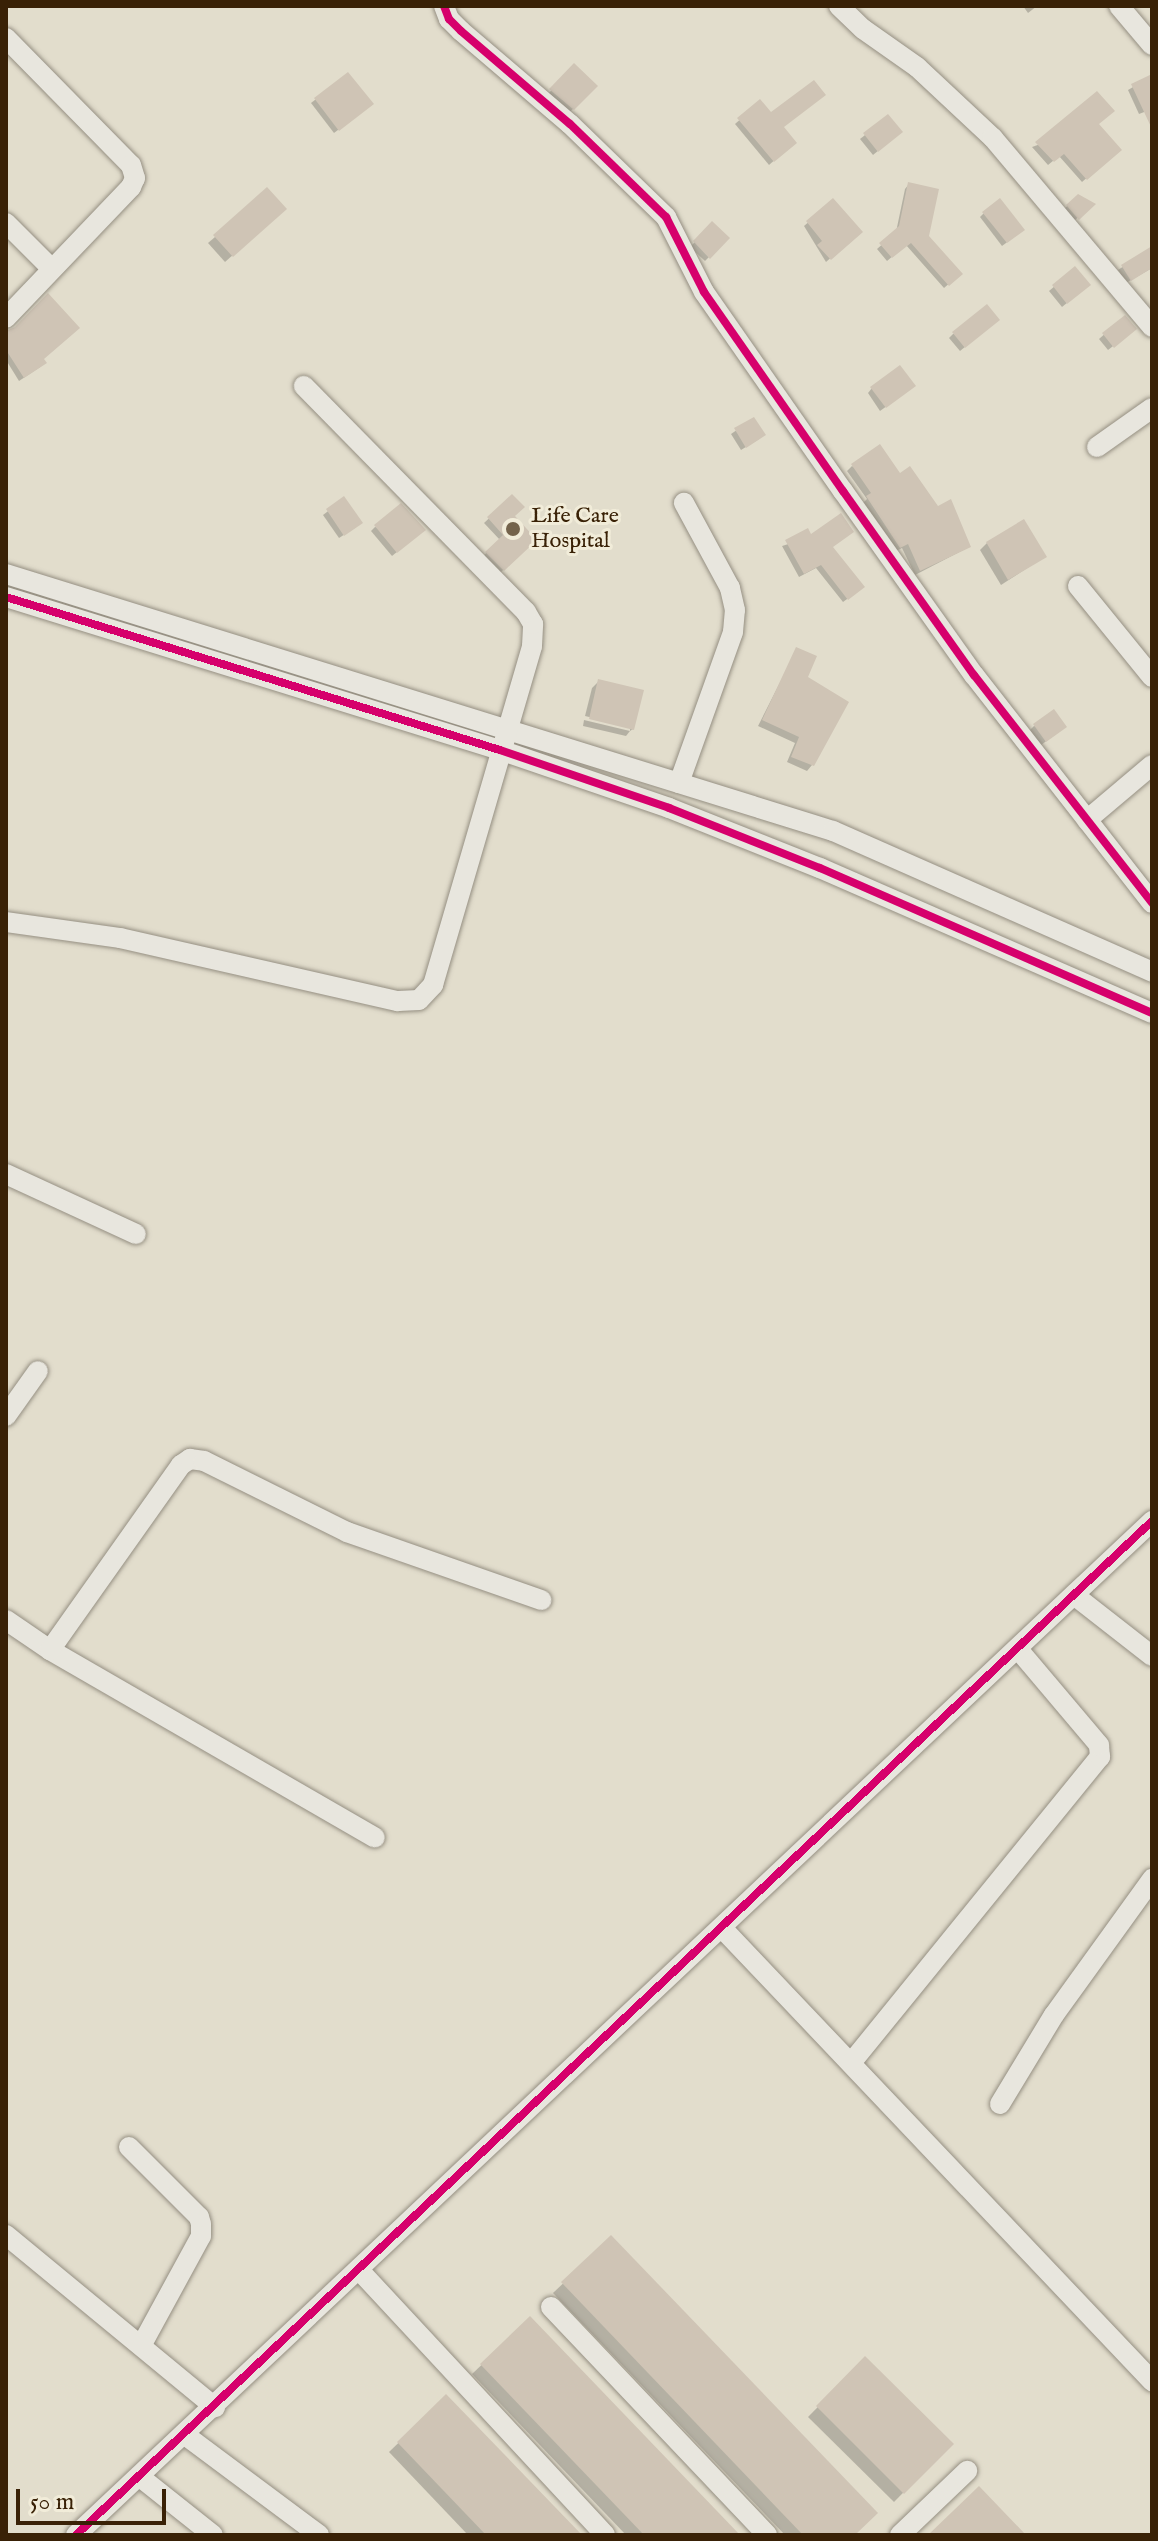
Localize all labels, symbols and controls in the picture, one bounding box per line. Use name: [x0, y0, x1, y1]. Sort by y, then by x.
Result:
place label: Life Care Hospital: [531, 503, 619, 554]
marker: Life Care Hospital: [502, 518, 524, 540]
scale bar: [20, 2473, 170, 2523]
text: 50 m: [30, 2487, 74, 2518]

